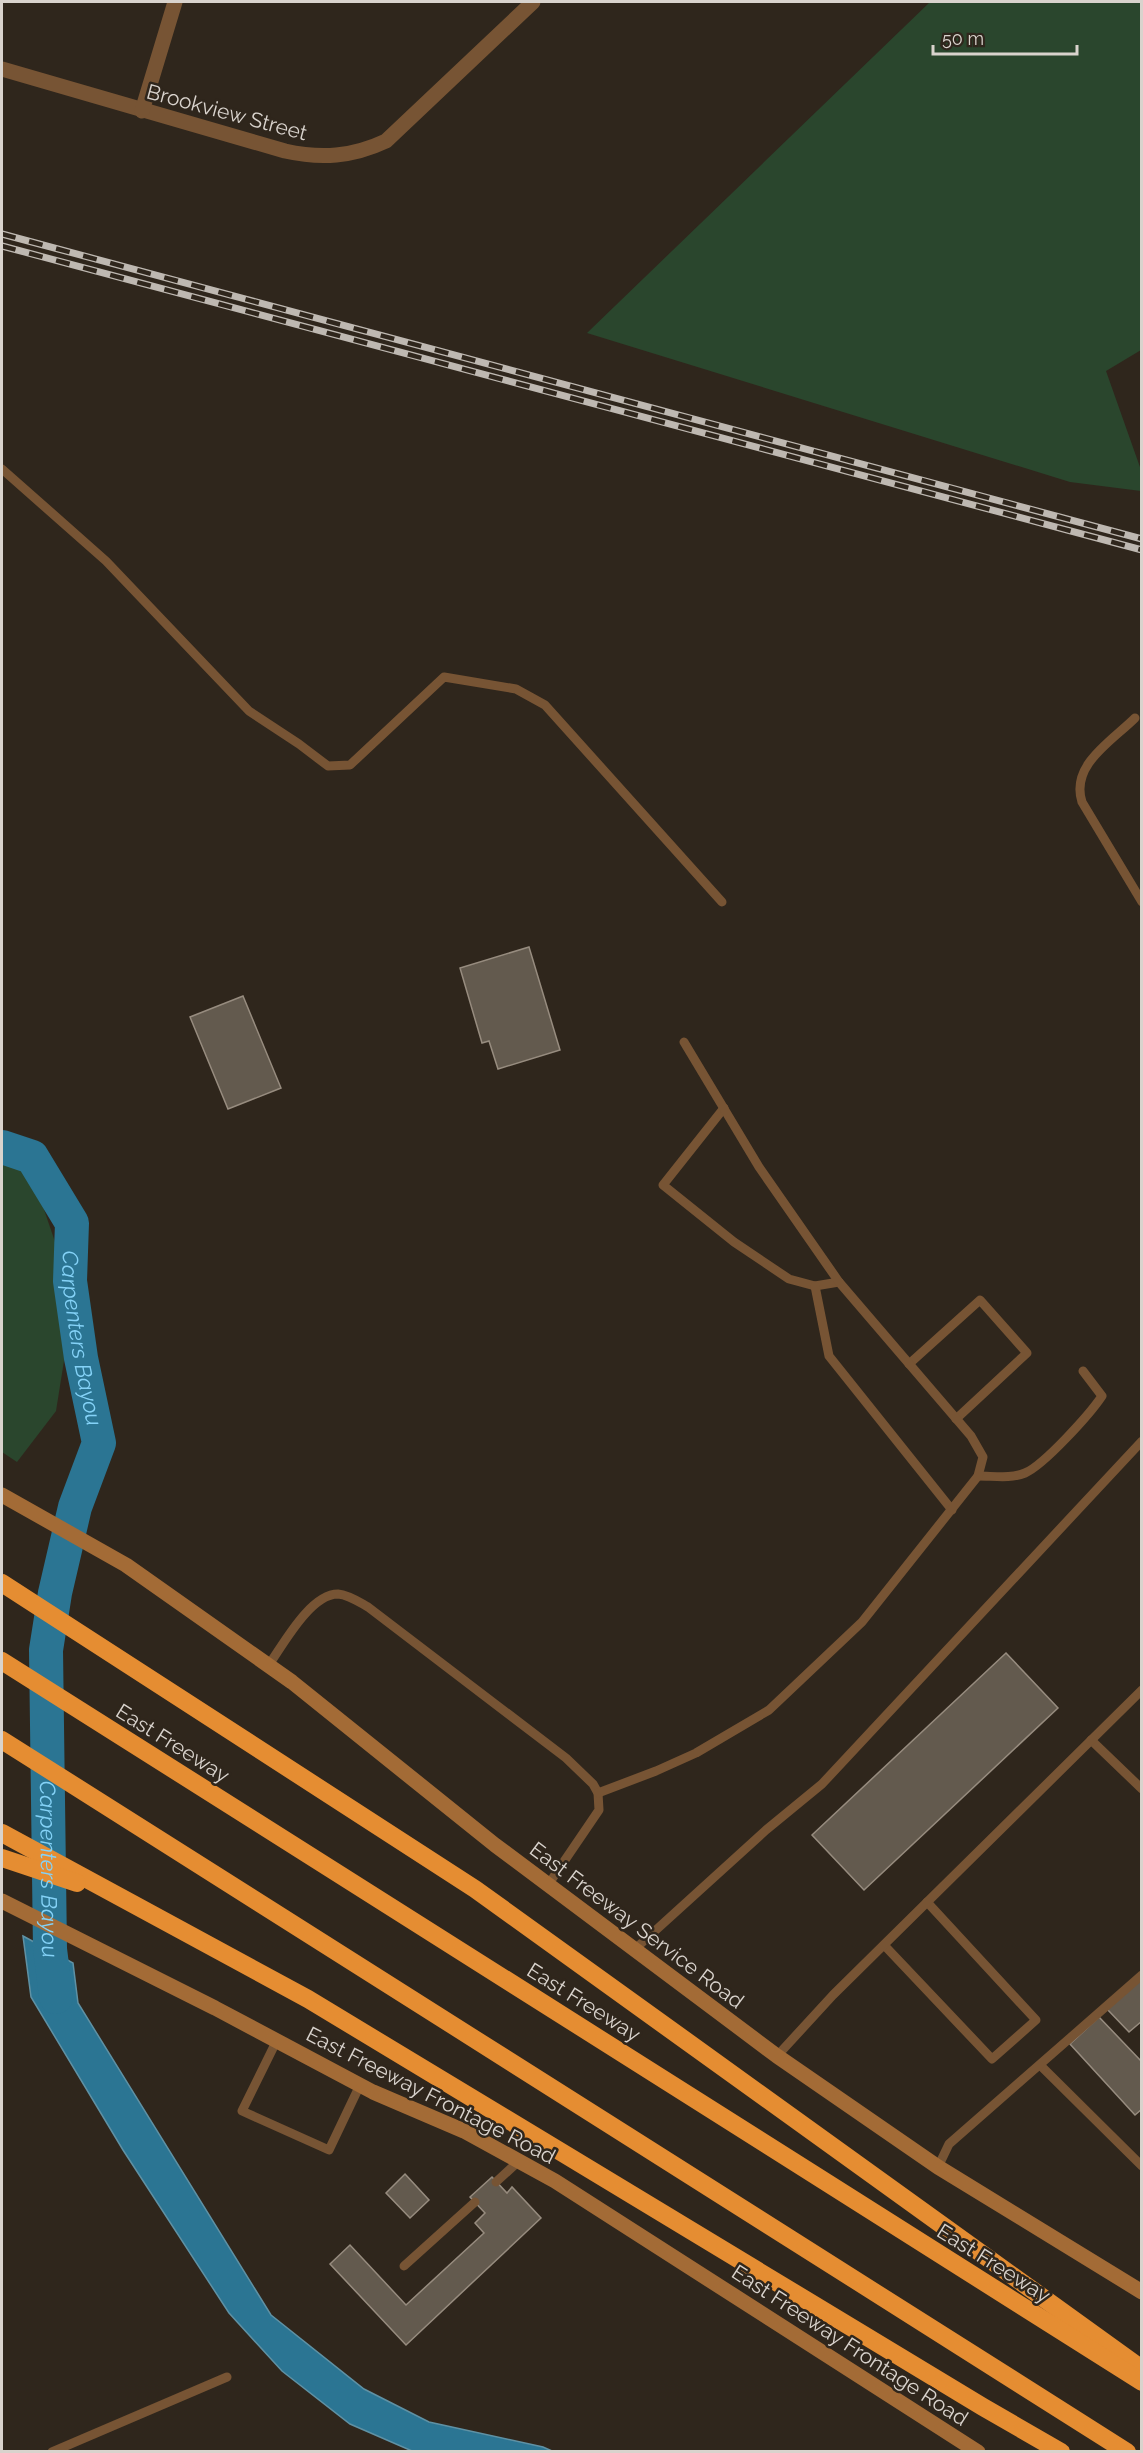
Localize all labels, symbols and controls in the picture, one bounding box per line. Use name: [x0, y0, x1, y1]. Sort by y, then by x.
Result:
scale bar: [933, 18, 1077, 56]
text: 50 m: [942, 28, 984, 49]
street label: Brookview Street: [144, 79, 310, 145]
water label: Carpenters Bayou: [57, 1250, 108, 1428]
street label: East Freeway: [112, 1698, 234, 1788]
water label: Carpenters Bayou: [35, 1780, 64, 1959]
street label: East Freeway Service Road: [525, 1836, 749, 2014]
street label: East Freeway: [523, 1957, 645, 2047]
street label: East Freeway Frontage Road: [302, 2021, 560, 2169]
street label: East Freeway: [933, 2218, 1055, 2308]
street label: East Freeway Frontage Road: [727, 2259, 973, 2431]

